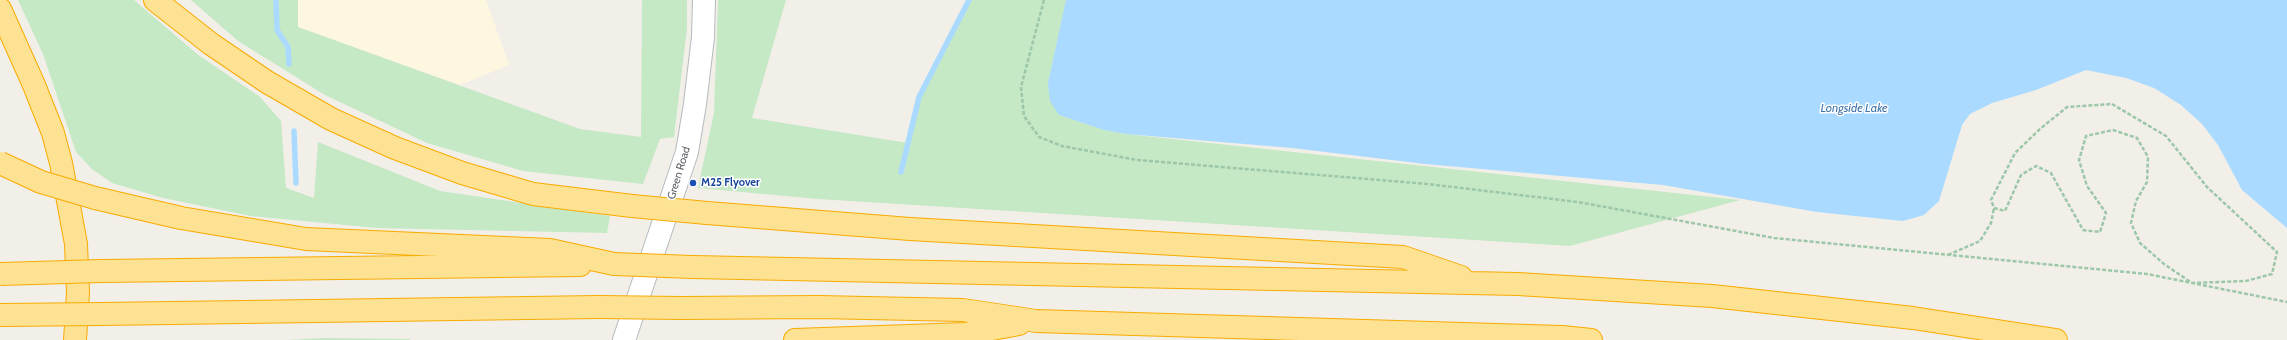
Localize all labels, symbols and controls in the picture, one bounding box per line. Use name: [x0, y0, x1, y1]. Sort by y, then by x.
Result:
water label: Longside Lake: [1820, 101, 1888, 115]
street label: Green Road: [665, 145, 693, 201]
place label: M25 Flyover: [701, 176, 760, 190]
marker: M25 Flyover: [688, 178, 698, 188]

